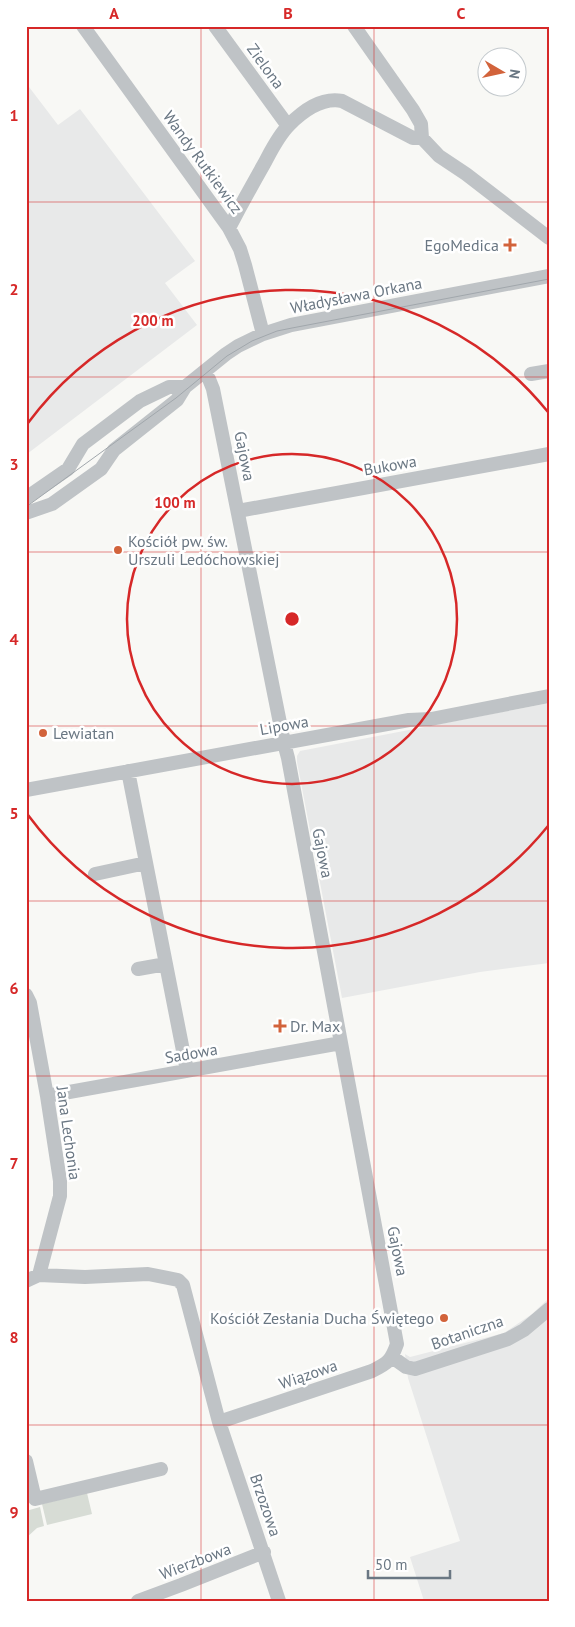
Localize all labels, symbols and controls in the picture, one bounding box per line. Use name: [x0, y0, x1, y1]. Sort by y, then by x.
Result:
text: A: [109, 3, 119, 23]
text: B: [283, 3, 293, 23]
text: C: [457, 3, 466, 23]
street label: Zielona: [243, 39, 289, 93]
north arrow: [478, 48, 528, 98]
text: N: [505, 68, 524, 80]
text: 1: [9, 105, 19, 125]
street label: Wandy Rutkiewicz: [159, 107, 247, 217]
place label: EgoMedica: [424, 235, 499, 255]
marker: EgoMedica: [503, 238, 517, 252]
street label: Władysława Orkana: [288, 272, 424, 318]
text: 2: [9, 279, 19, 299]
text: 200 m: [132, 311, 174, 330]
street label: Gajowa: [230, 429, 260, 483]
street label: Bukowa: [362, 451, 418, 479]
text: 3: [9, 454, 19, 474]
text: 100 m: [154, 493, 196, 512]
place label: Kościół pw. św. Urszuli Ledóchowskiej: [128, 531, 279, 569]
marker: Kościół pw. św. Urszuli Ledóchowskiej: [112, 544, 124, 556]
centre of rings: [283, 610, 301, 628]
text: 4: [9, 629, 19, 649]
street label: Lipowa: [258, 711, 310, 739]
place label: Lewiatan: [53, 723, 114, 743]
marker: Lewiatan: [37, 727, 49, 739]
text: 5: [9, 803, 19, 823]
street label: Gajowa: [308, 826, 338, 880]
text: 6: [9, 978, 19, 998]
place label: Dr. Max: [290, 1016, 340, 1036]
marker: Dr. Max: [274, 1020, 286, 1032]
street label: Sadowa: [163, 1039, 219, 1067]
street label: Jana Lechonia: [52, 1084, 85, 1181]
text: 7: [9, 1153, 19, 1173]
street label: Gajowa: [383, 1224, 413, 1278]
place label: Kościół Zesłania Ducha Świętego: [210, 1308, 434, 1328]
street label: Botaniczna: [428, 1310, 506, 1354]
marker: Kościół Zesłania Ducha Świętego: [438, 1312, 450, 1324]
text: 8: [9, 1327, 19, 1347]
street label: Wiązowa: [276, 1355, 340, 1393]
street label: Brzozowa: [246, 1471, 286, 1539]
text: 9: [9, 1502, 19, 1522]
street label: Wierzbowa: [156, 1538, 234, 1584]
scale bar: [368, 1547, 450, 1579]
text: 50 m: [375, 1555, 408, 1574]

